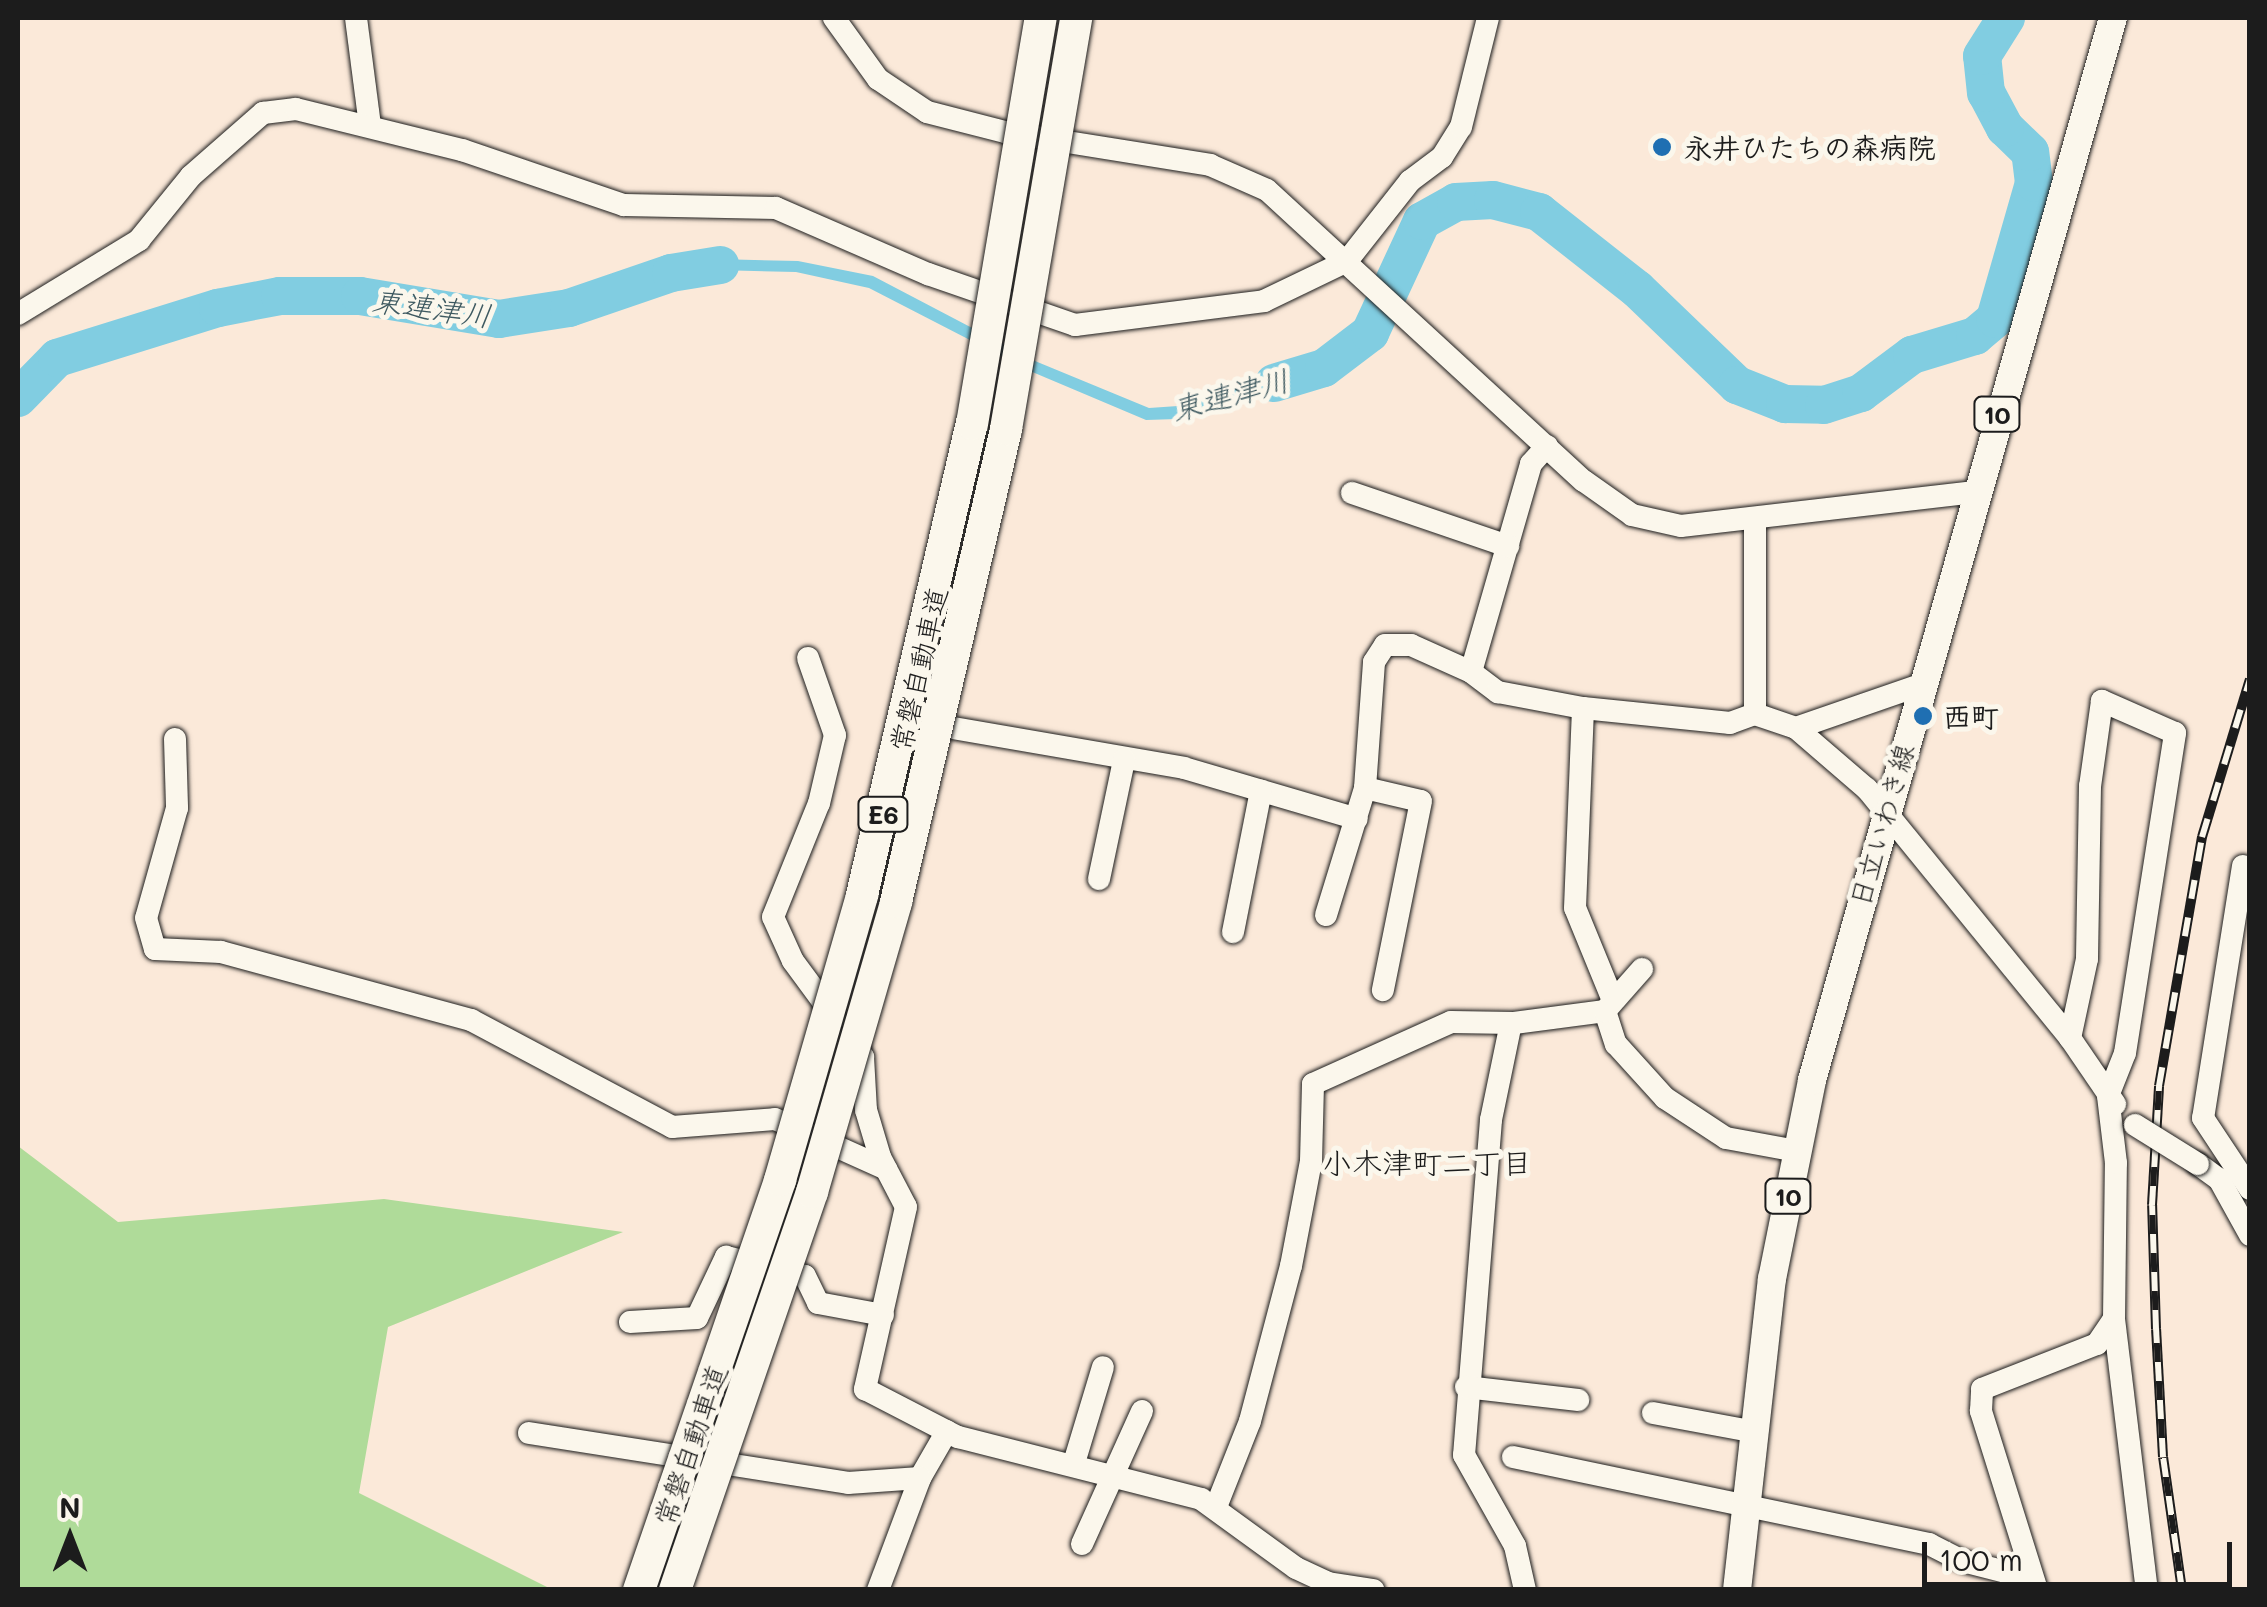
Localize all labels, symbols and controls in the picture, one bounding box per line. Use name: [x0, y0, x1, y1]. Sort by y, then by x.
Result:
place label: 永井ひたちの森病院: [1684, 130, 1936, 164]
marker: 永井ひたちの森病院: [1649, 134, 1675, 160]
water label: 東連津川: [370, 281, 494, 333]
water label: 東連津川: [1167, 361, 1293, 427]
road number: 10: [1972, 394, 2022, 434]
street label: 常磐自動車道: [883, 583, 953, 755]
place label: 西町: [1943, 699, 1999, 733]
marker: 西町: [1912, 705, 1934, 727]
street label: 日立いわき線: [1842, 740, 1920, 910]
road number: E6: [856, 794, 910, 834]
district label: 小木津町二丁目: [1322, 1144, 1532, 1180]
road number: 10: [1763, 1176, 1813, 1216]
street label: 常磐自動車道: [647, 1360, 733, 1530]
north arrow: [20, 1487, 120, 1587]
text: N: [59, 1489, 81, 1525]
scale bar: [1927, 1522, 2237, 1584]
text: 100 m: [1939, 1539, 2023, 1579]

